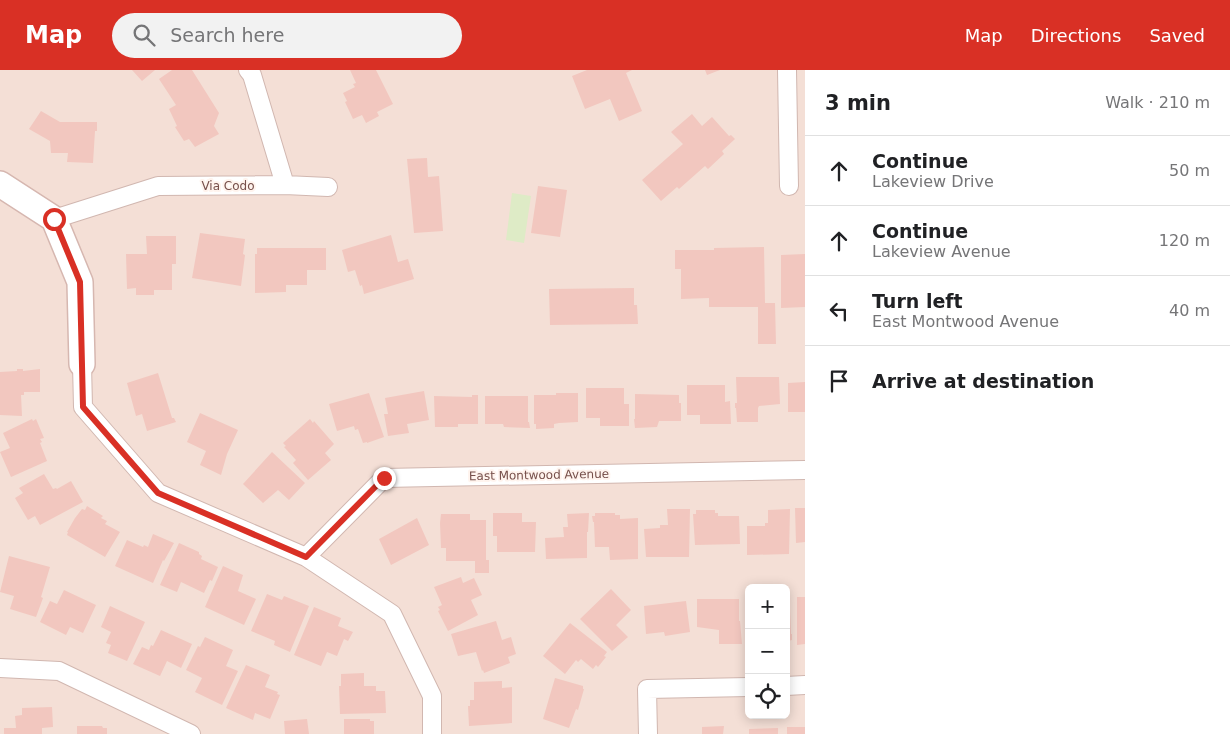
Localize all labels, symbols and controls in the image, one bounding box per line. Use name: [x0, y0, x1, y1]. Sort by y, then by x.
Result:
search box: [112, 13, 462, 58]
text: Map: [25, 21, 82, 49]
icon: search: [130, 21, 158, 49]
text: Search here: [170, 24, 284, 46]
text: Map: [965, 25, 1003, 46]
text: Directions: [1031, 25, 1121, 46]
text: Saved: [1149, 25, 1205, 46]
text: 3 min: [825, 91, 891, 115]
text: Walk · 210 m: [1105, 93, 1210, 112]
text: Continue: [872, 150, 968, 172]
icon: ahead: [825, 157, 853, 185]
text: 50 m: [1169, 161, 1210, 180]
text: Lakeview Drive: [872, 172, 994, 191]
street label: Via Codo: [201, 179, 255, 193]
route start: [43, 208, 66, 231]
text: Continue: [872, 220, 968, 242]
icon: ahead: [825, 227, 853, 255]
text: 120 m: [1159, 231, 1210, 250]
text: Lakeview Avenue: [872, 242, 1011, 261]
text: Turn left: [872, 290, 963, 312]
icon: left: [825, 297, 853, 325]
text: 40 m: [1169, 301, 1210, 320]
text: East Montwood Avenue: [872, 312, 1059, 331]
icon: arrive: [825, 367, 853, 395]
text: Arrive at destination: [872, 370, 1094, 392]
route end: [373, 467, 396, 490]
street label: East Montwood Avenue: [469, 467, 609, 483]
map controls: [745, 584, 790, 719]
button: +: [745, 584, 790, 629]
button: −: [745, 629, 790, 674]
button: locate: [745, 674, 790, 719]

